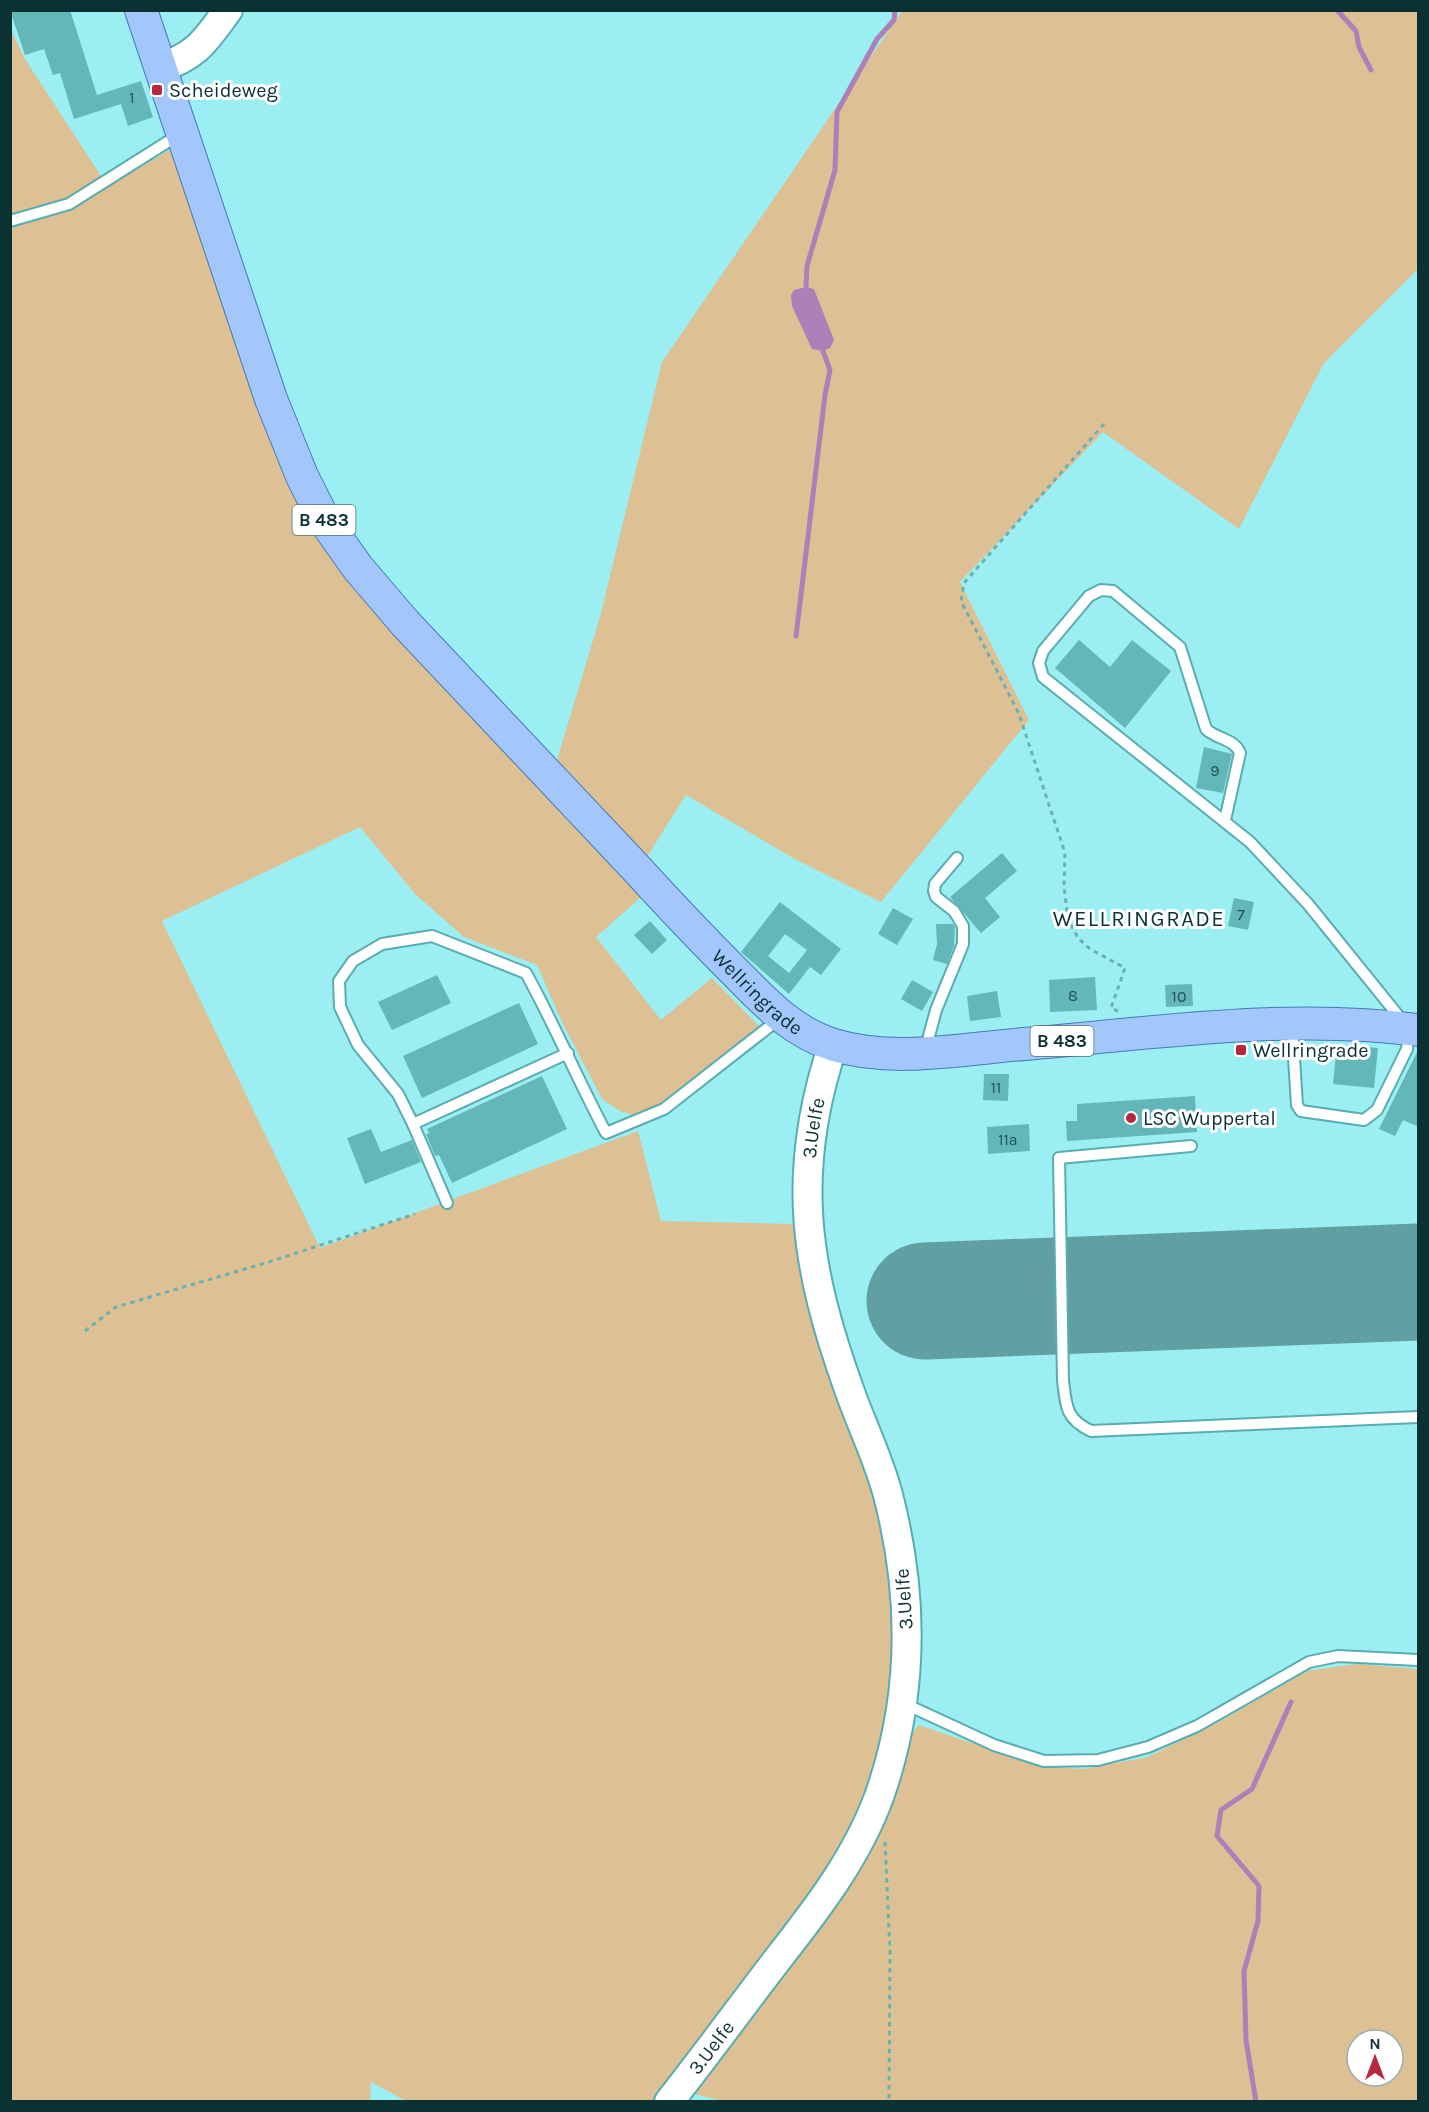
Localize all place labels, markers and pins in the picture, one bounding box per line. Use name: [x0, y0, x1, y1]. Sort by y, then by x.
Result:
place label: Scheideweg: [169, 79, 278, 102]
marker: Scheideweg: [150, 83, 164, 97]
place label: Wellringrade: [1253, 1039, 1369, 1062]
marker: Wellringrade: [1234, 1043, 1248, 1057]
place label: LSC Wuppertal: [1143, 1107, 1276, 1130]
marker: LSC Wuppertal: [1124, 1111, 1138, 1125]

